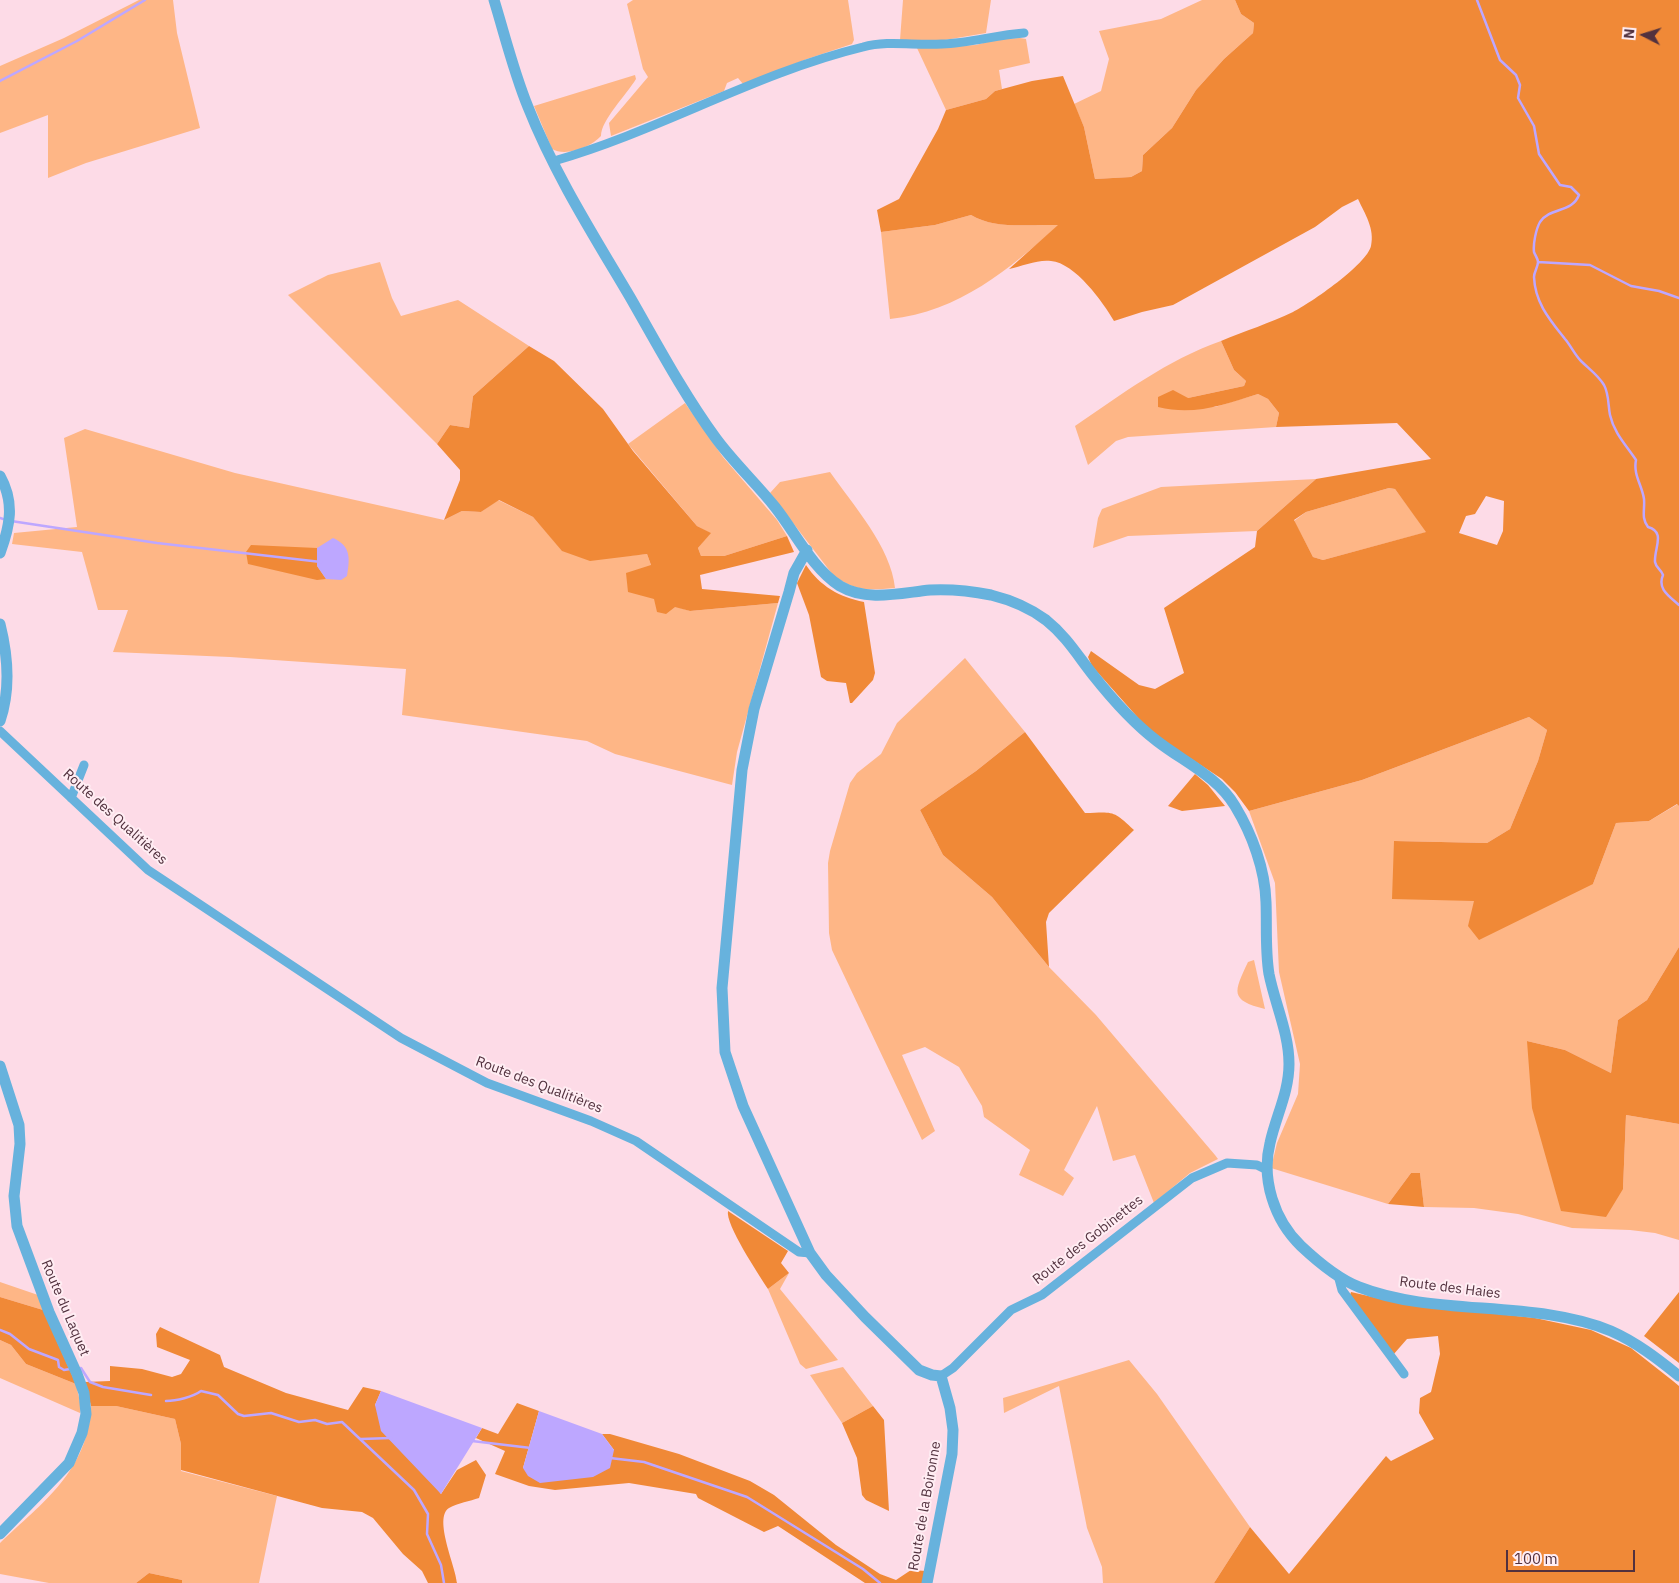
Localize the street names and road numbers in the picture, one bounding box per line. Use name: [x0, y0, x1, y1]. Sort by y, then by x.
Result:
street label: Route des Qualitières: [59, 766, 171, 868]
street label: Route des Qualitières: [473, 1053, 605, 1117]
street label: Route des Gobinettes: [1030, 1192, 1146, 1288]
street label: Route du Laquet: [37, 1257, 93, 1359]
street label: Route des Haies: [1399, 1273, 1501, 1303]
street label: Route de la Boironne: [905, 1440, 945, 1572]

